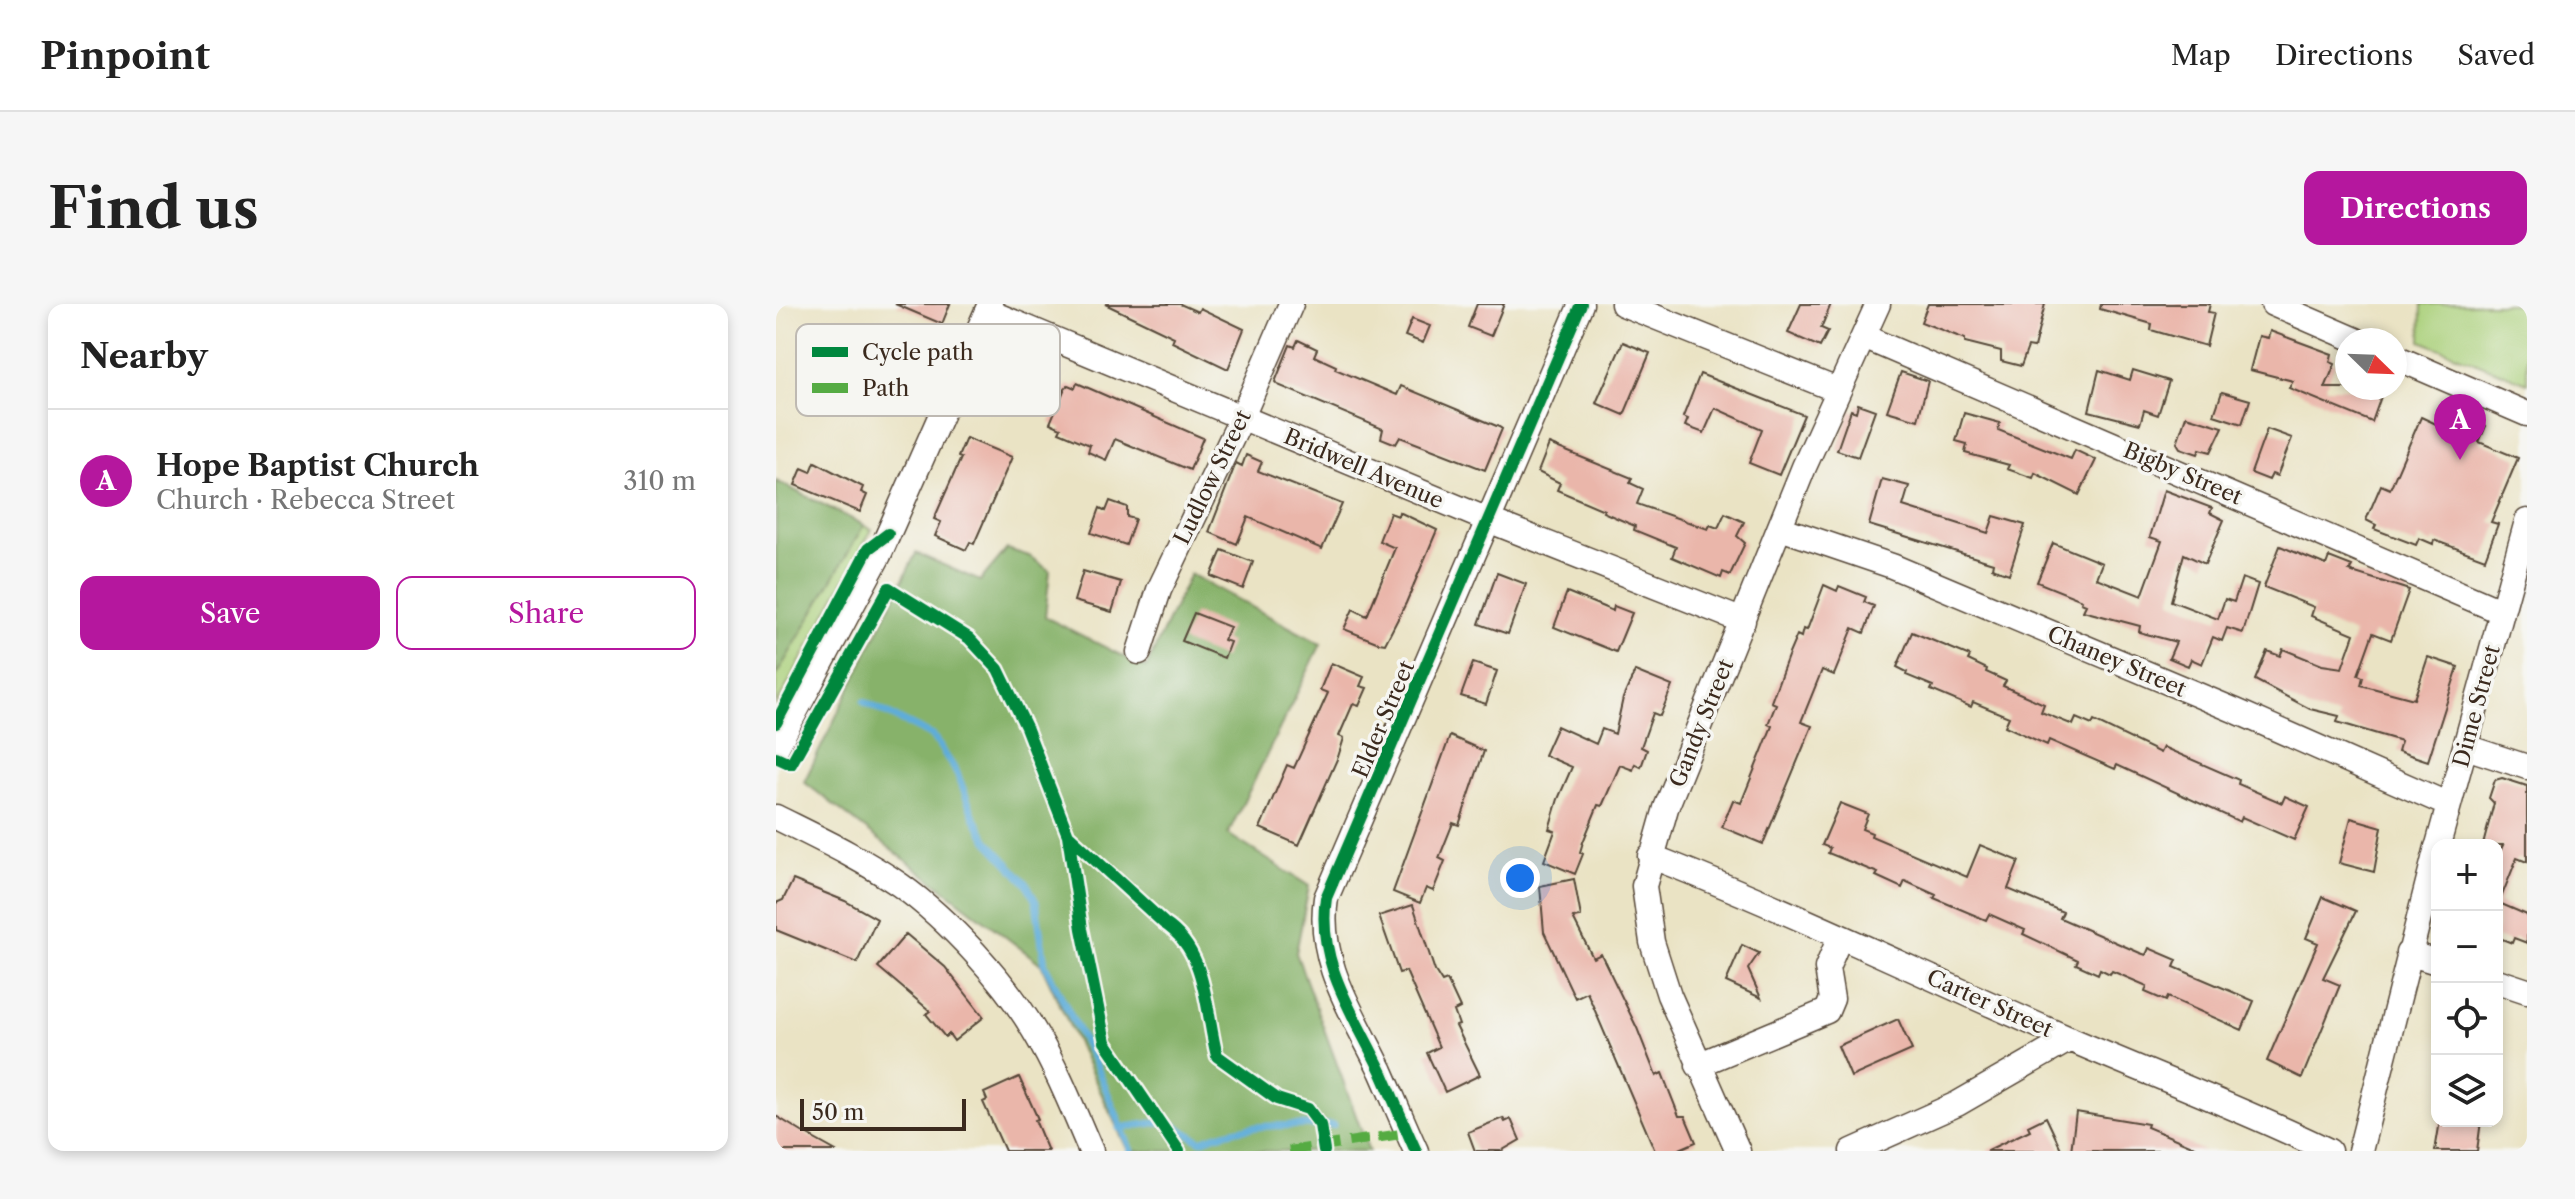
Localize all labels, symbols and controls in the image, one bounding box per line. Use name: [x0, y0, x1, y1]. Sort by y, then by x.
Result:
text: Pinpoint: [40, 32, 210, 79]
text: Map: [2171, 38, 2231, 72]
text: Directions: [2275, 38, 2413, 72]
text: Saved: [2457, 38, 2535, 72]
button: Directions: [2304, 171, 2527, 245]
text: Find us: [48, 174, 259, 243]
legend: [796, 324, 1060, 416]
north arrow: [2335, 328, 2407, 400]
text: Nearby: [80, 335, 208, 377]
text: Cycle path: [862, 339, 974, 366]
text: Path: [862, 375, 910, 402]
pin: A: [2434, 394, 2486, 460]
street label: Ludlow Street: [1168, 405, 1257, 549]
street label: Bridwell Avenue: [1280, 423, 1448, 514]
street label: Bigby Street: [2119, 436, 2246, 511]
text: Hope Baptist Church: [156, 447, 479, 484]
text: A: [96, 465, 116, 497]
text: 310 m: [623, 465, 696, 497]
text: Church · Rebecca Street: [156, 484, 455, 516]
button: Save: [80, 576, 380, 650]
button: Share: [396, 576, 696, 650]
street label: Chaney Street: [2044, 620, 2190, 703]
street label: Dime Street: [2447, 642, 2506, 770]
street label: Gandy Street: [1663, 655, 1740, 791]
street label: Elder Street: [1347, 656, 1420, 782]
map controls: [2431, 839, 2503, 1127]
button: +: [2431, 839, 2503, 911]
your location: [1500, 858, 1540, 898]
button: −: [2431, 911, 2503, 983]
street label: Carter Street: [1923, 964, 2057, 1043]
button: locate: [2431, 983, 2503, 1055]
button: layers: [2431, 1055, 2503, 1127]
scale bar: [800, 1095, 966, 1131]
text: 50 m: [812, 1099, 864, 1126]

